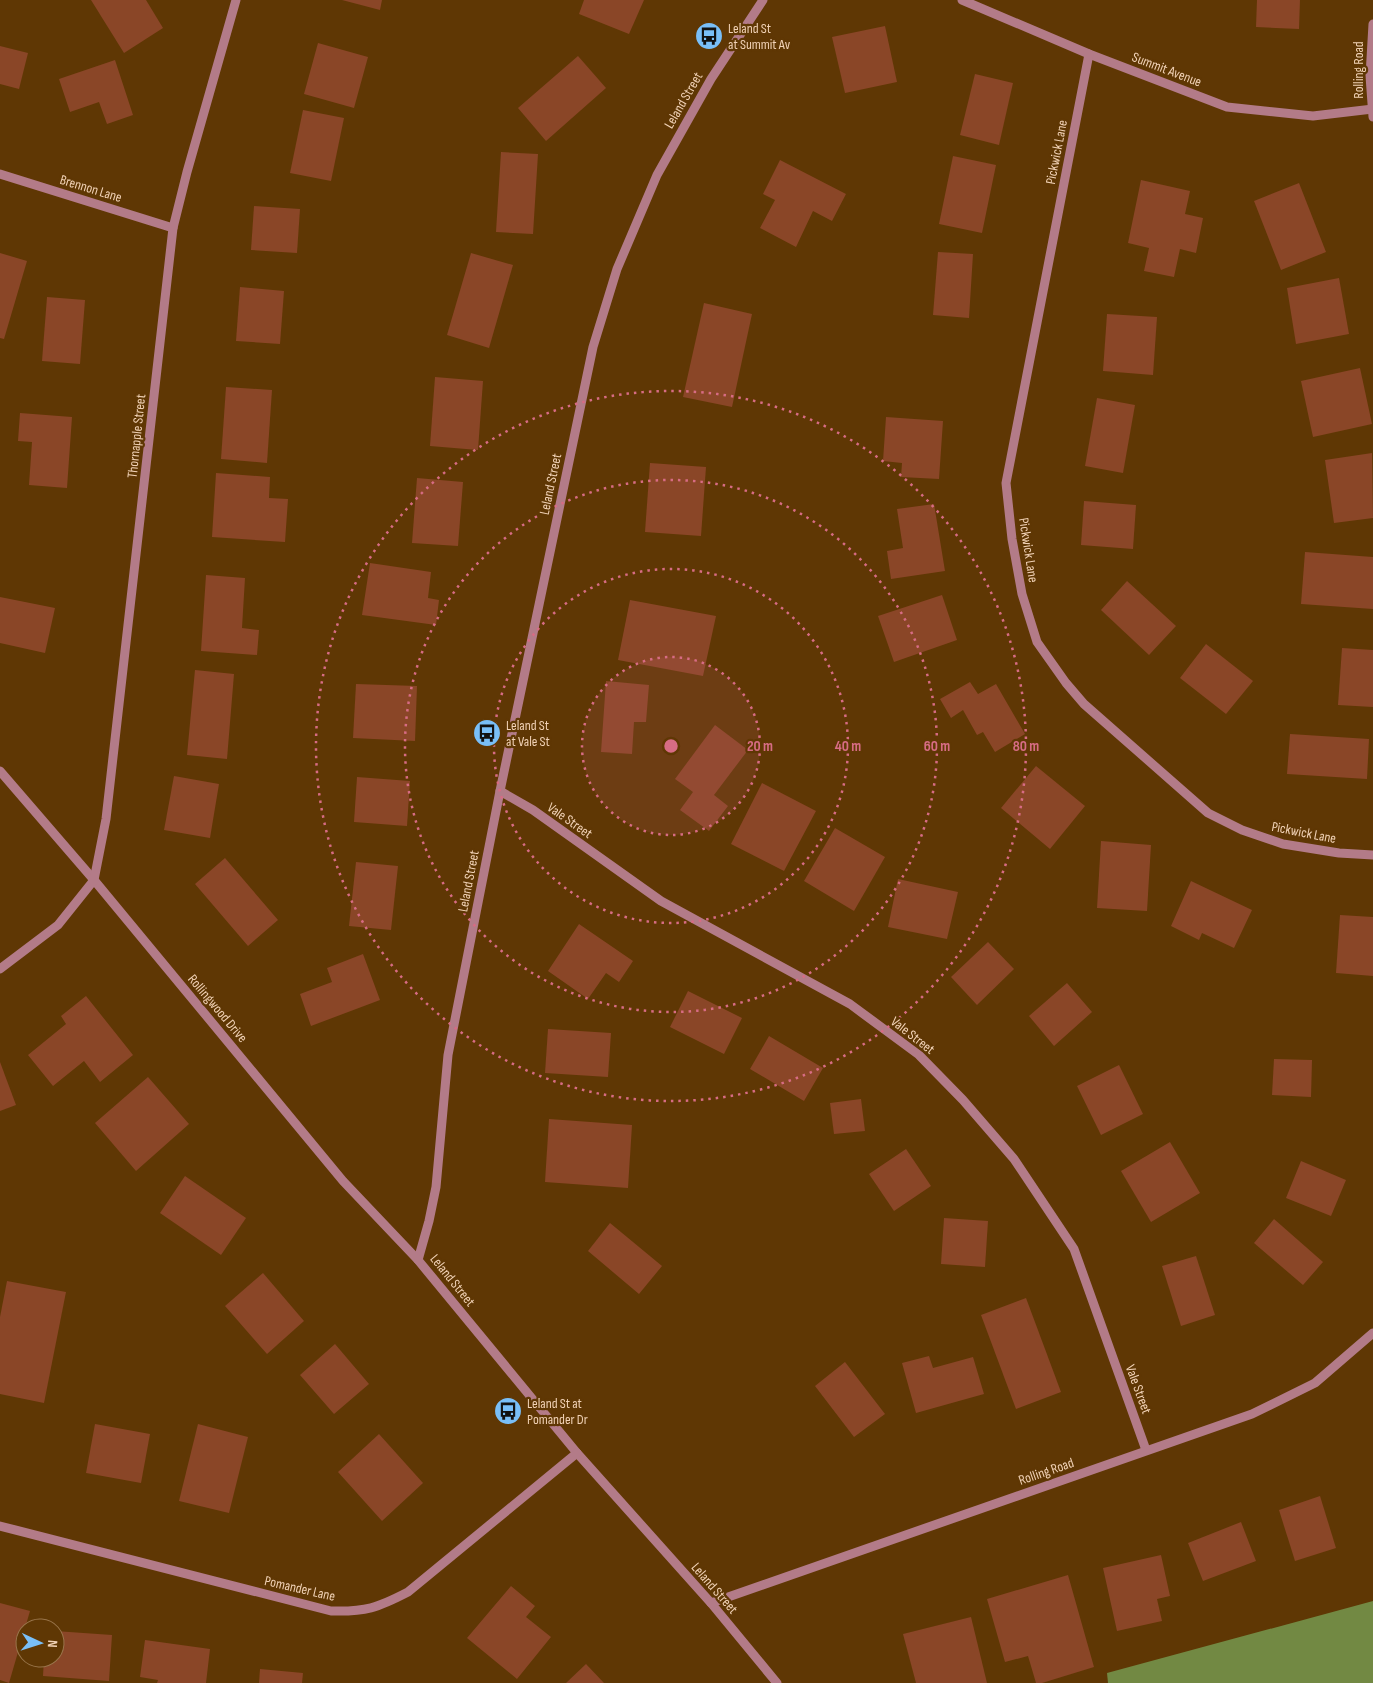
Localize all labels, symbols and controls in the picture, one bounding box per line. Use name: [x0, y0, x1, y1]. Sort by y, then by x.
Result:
place label: Leland St at Summit Av: [728, 20, 791, 53]
bus stop icon: Leland St at Summit Av: [694, 21, 724, 51]
street label: Rolling Road: [1350, 41, 1367, 99]
street label: Summit Avenue: [1130, 48, 1204, 91]
street label: Leland Street: [661, 69, 706, 131]
street label: Pickwick Lane: [1042, 118, 1071, 186]
street label: Brennon Lane: [58, 171, 124, 206]
street label: Thornapple Street: [124, 393, 149, 479]
street label: Leland Street: [536, 452, 565, 516]
street label: Pickwick Lane: [1015, 516, 1042, 584]
place label: Leland St at Vale St: [506, 717, 550, 750]
bus stop icon: Leland St at Vale St: [472, 718, 502, 748]
centre of rings: [662, 737, 680, 755]
text: 20 m: [747, 737, 773, 756]
text: 40 m: [835, 737, 861, 756]
text: 60 m: [924, 737, 950, 756]
text: 80 m: [1013, 737, 1039, 756]
street label: Vale Street: [544, 799, 596, 842]
street label: Pickwick Lane: [1270, 818, 1338, 847]
street label: Leland Street: [454, 849, 483, 913]
street label: Rollingwood Drive: [184, 971, 251, 1046]
street label: Vale Street: [887, 1013, 938, 1058]
street label: Leland Street: [426, 1251, 479, 1310]
street label: Vale Street: [1122, 1362, 1155, 1416]
place label: Leland St at Pomander Dr: [527, 1395, 588, 1428]
bus stop icon: Leland St at Pomander Dr: [493, 1396, 523, 1426]
street label: Rolling Road: [1016, 1454, 1076, 1489]
street label: Leland Street: [688, 1559, 741, 1617]
street label: Pomander Lane: [263, 1572, 337, 1605]
north arrow: [15, 1618, 65, 1668]
text: N: [44, 1640, 61, 1648]

